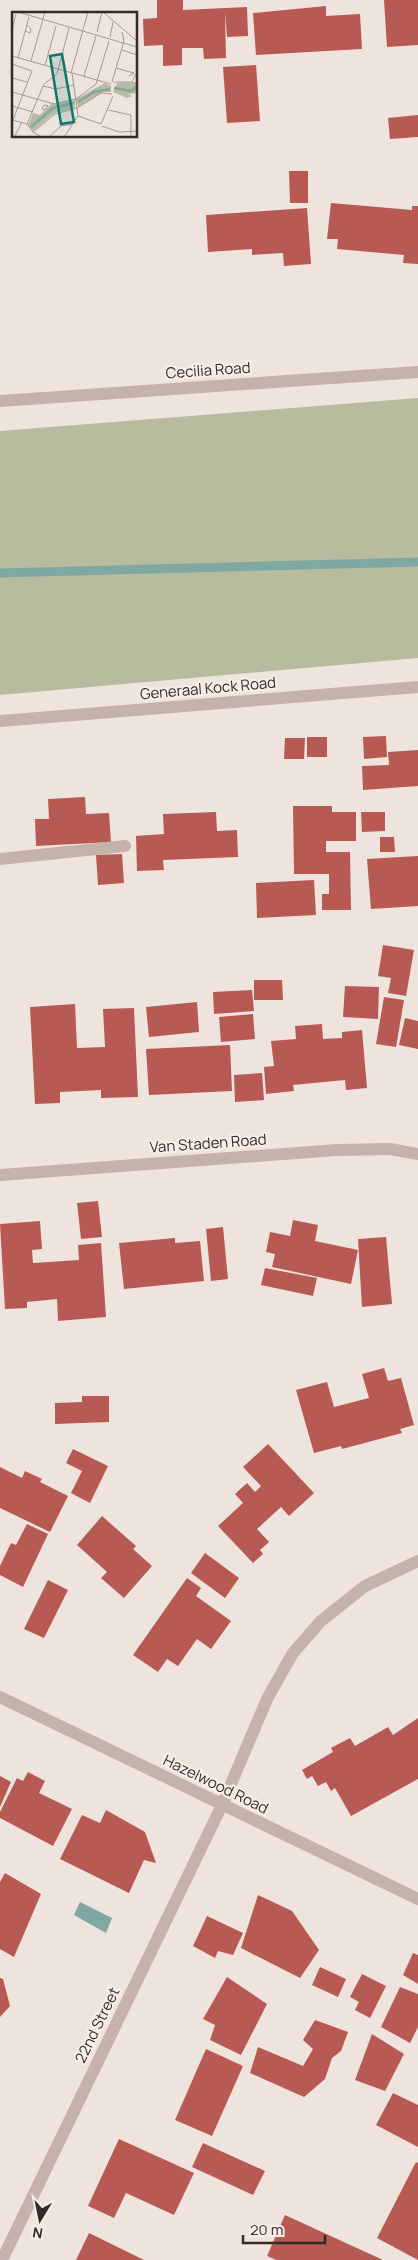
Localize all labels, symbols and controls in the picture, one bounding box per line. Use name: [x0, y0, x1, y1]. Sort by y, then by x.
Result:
inset map: [12, 12, 138, 138]
street label: Cecilia Road: [165, 357, 251, 383]
street label: Generaal Kock Road: [139, 672, 277, 704]
street label: Van Staden Road: [149, 1128, 267, 1158]
street label: Hazelwood Road: [160, 1749, 272, 1819]
street label: 22nd Street: [70, 1984, 124, 2066]
north arrow: [15, 2195, 65, 2245]
scale bar: [243, 2212, 326, 2244]
text: 20 m: [250, 2219, 283, 2240]
text: N: [31, 2223, 44, 2244]

